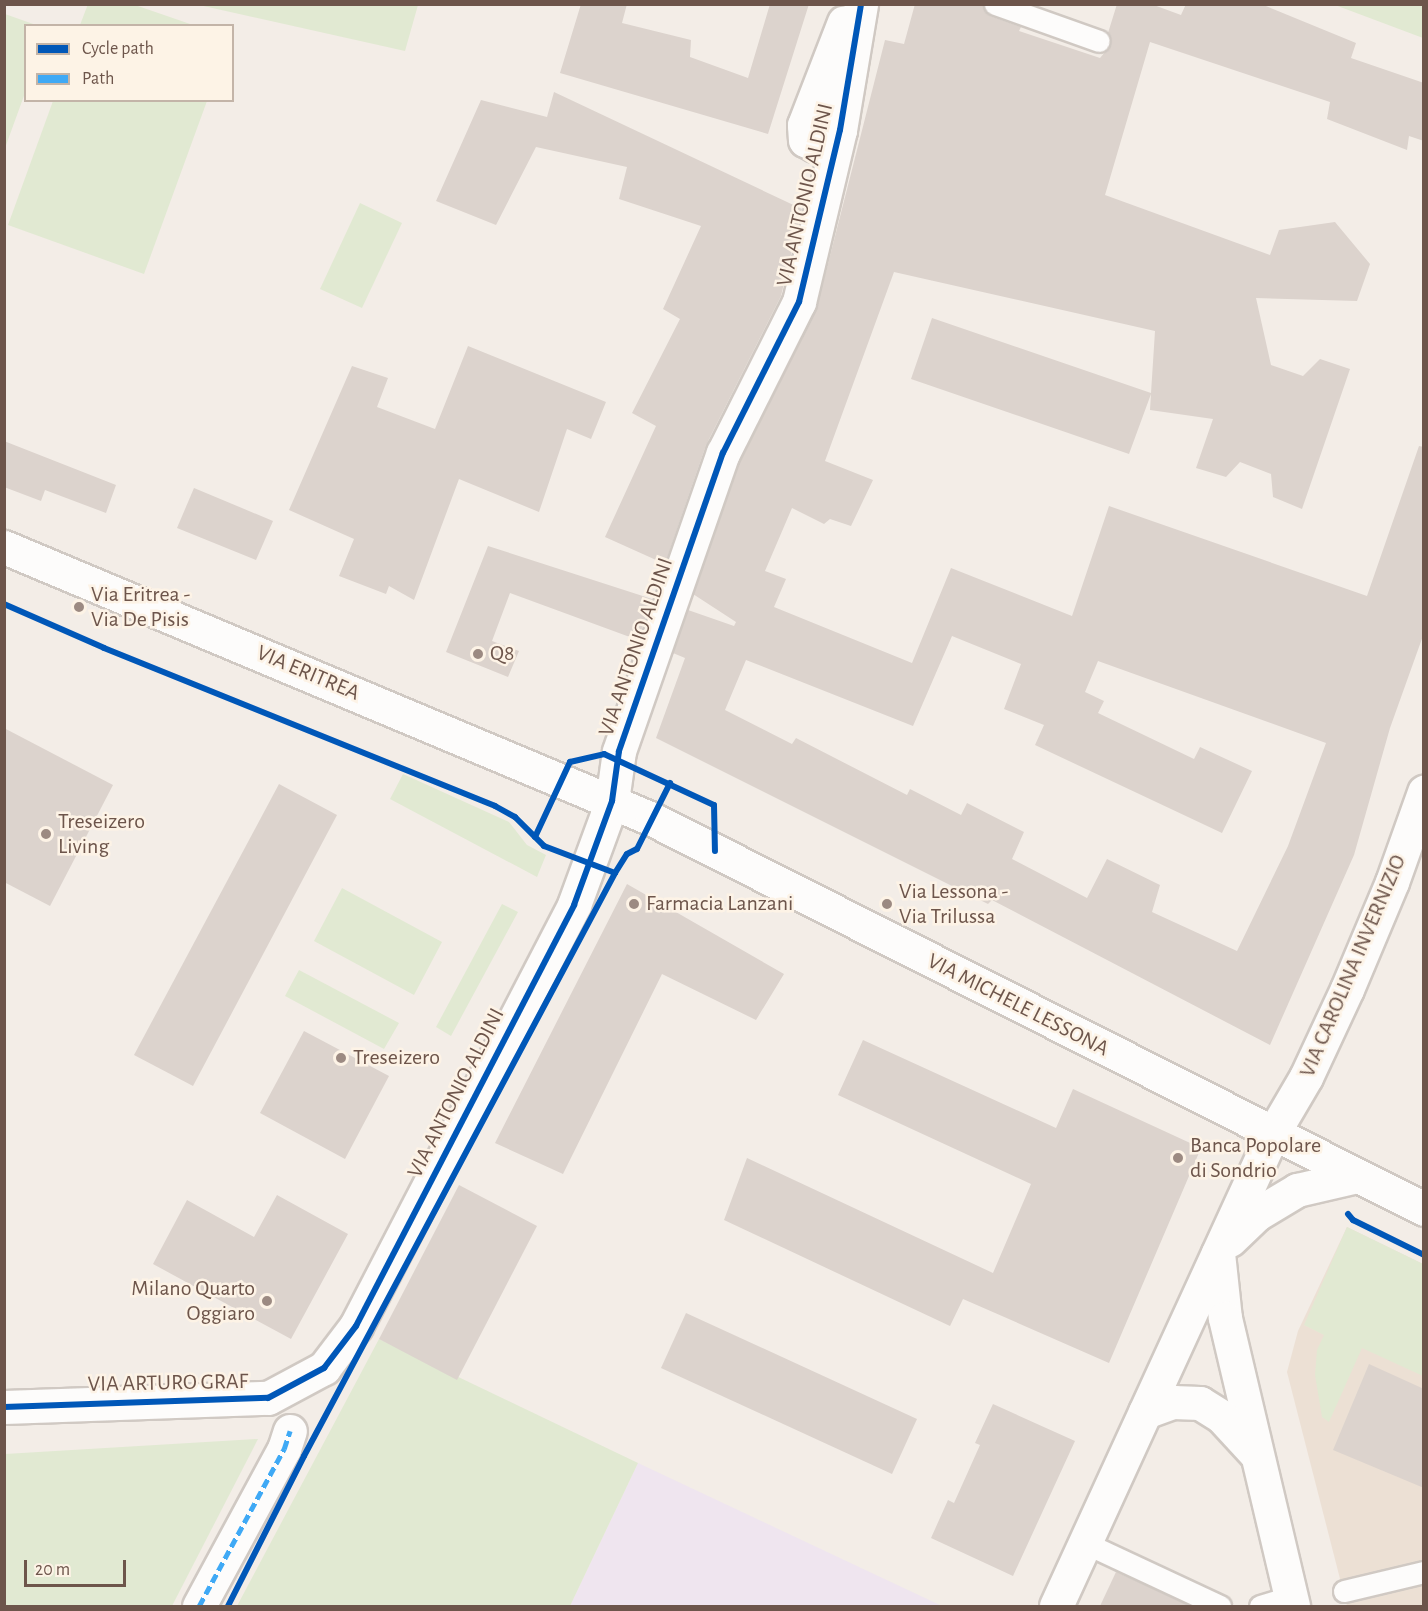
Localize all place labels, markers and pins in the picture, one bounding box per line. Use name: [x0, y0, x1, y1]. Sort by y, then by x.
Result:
place label: Via Eritrea - Via De Pisis: [91, 581, 190, 632]
marker: Via Eritrea - Via De Pisis: [72, 600, 86, 614]
place label: Q8: [490, 641, 514, 667]
marker: Q8: [471, 647, 485, 661]
place label: Treseizero Living: [58, 808, 145, 860]
marker: Treseizero Living: [39, 827, 53, 841]
place label: Via Lessona - Via Trilussa: [899, 878, 1008, 930]
place label: Farmacia Lanzani: [646, 891, 793, 917]
marker: Farmacia Lanzani: [627, 897, 641, 911]
marker: Via Lessona - Via Trilussa: [880, 897, 894, 911]
place label: Treseizero: [353, 1045, 440, 1071]
marker: Treseizero: [334, 1051, 348, 1065]
place label: Banca Popolare di Sondrio: [1190, 1132, 1321, 1184]
marker: Banca Popolare di Sondrio: [1171, 1151, 1185, 1165]
place label: Milano Quarto Oggiaro: [131, 1275, 255, 1326]
marker: Milano Quarto Oggiaro: [260, 1294, 274, 1308]

